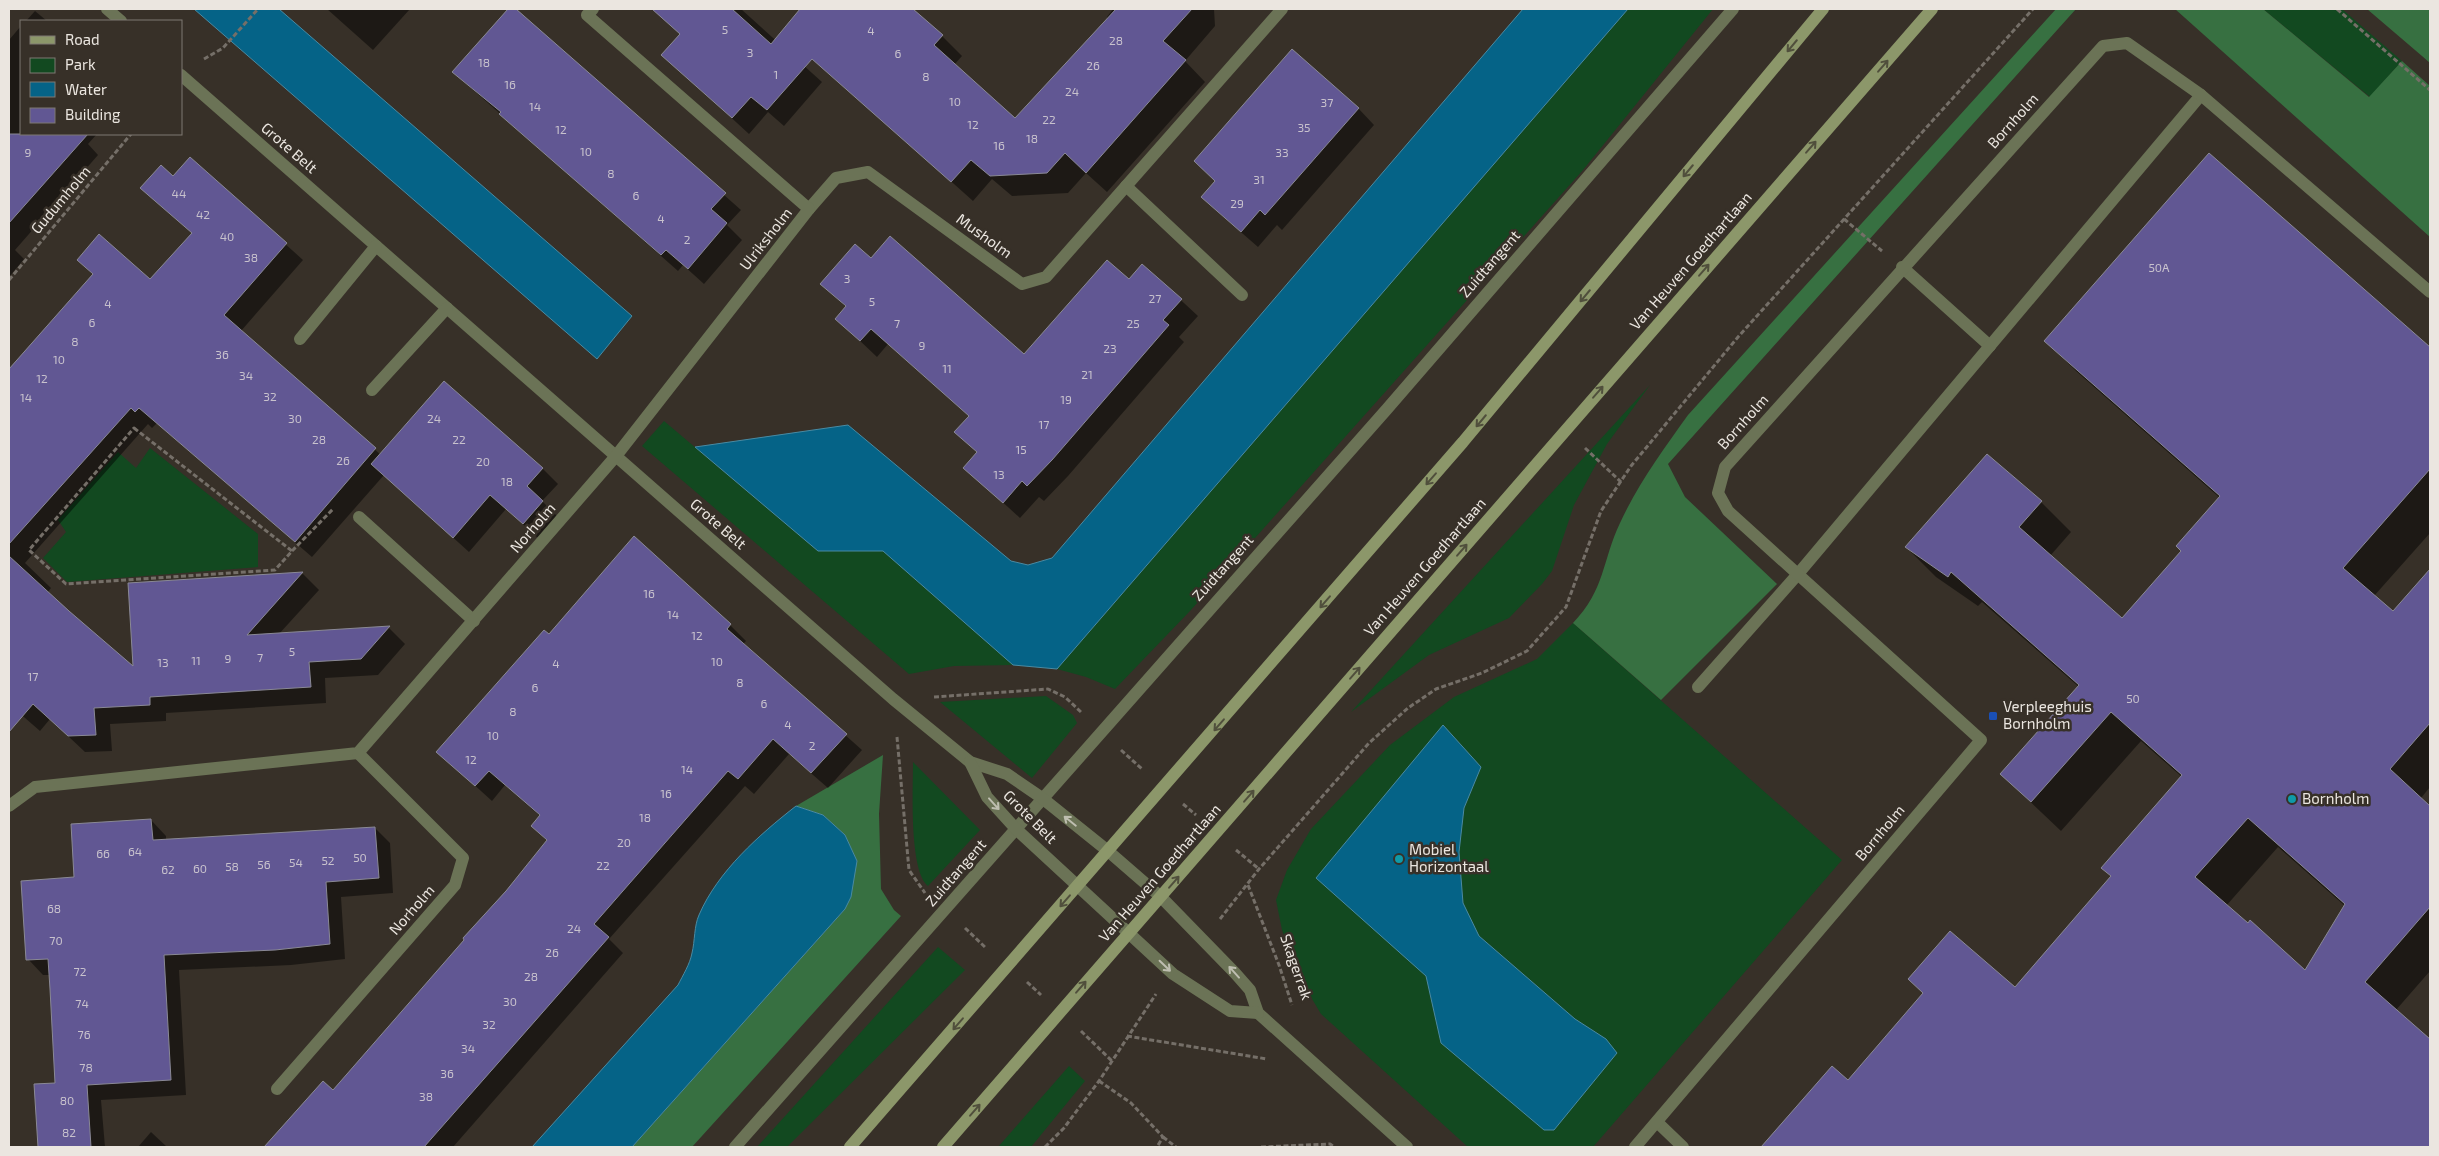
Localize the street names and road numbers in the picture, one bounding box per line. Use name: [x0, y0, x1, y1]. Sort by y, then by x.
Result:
street label: Bornholm: [1983, 89, 2041, 151]
street label: Grote Belt: [258, 118, 322, 177]
street label: Gudumholm: [27, 162, 94, 237]
street label: Van Heuven Goedhartlaan: [1626, 188, 1755, 333]
street label: Ulriksholm: [735, 204, 795, 273]
street label: Musholm: [953, 209, 1016, 261]
street label: Zuidtangent: [1455, 226, 1523, 301]
street label: Bornholm: [1713, 390, 1771, 452]
street label: Grote Belt: [687, 494, 751, 553]
street label: Van Heuven Goedhartlaan: [1360, 494, 1489, 639]
street label: Norholm: [506, 499, 559, 556]
street label: Zuidtangent: [1188, 530, 1257, 604]
street label: Grote Belt: [1000, 786, 1061, 847]
street label: Van Heuven Goedhartlaan: [1095, 800, 1224, 945]
street label: Bornholm: [1851, 801, 1908, 864]
street label: Zuidtangent: [921, 835, 989, 910]
street label: Norholm: [385, 881, 438, 938]
street label: Skagerrak: [1277, 931, 1317, 1002]

